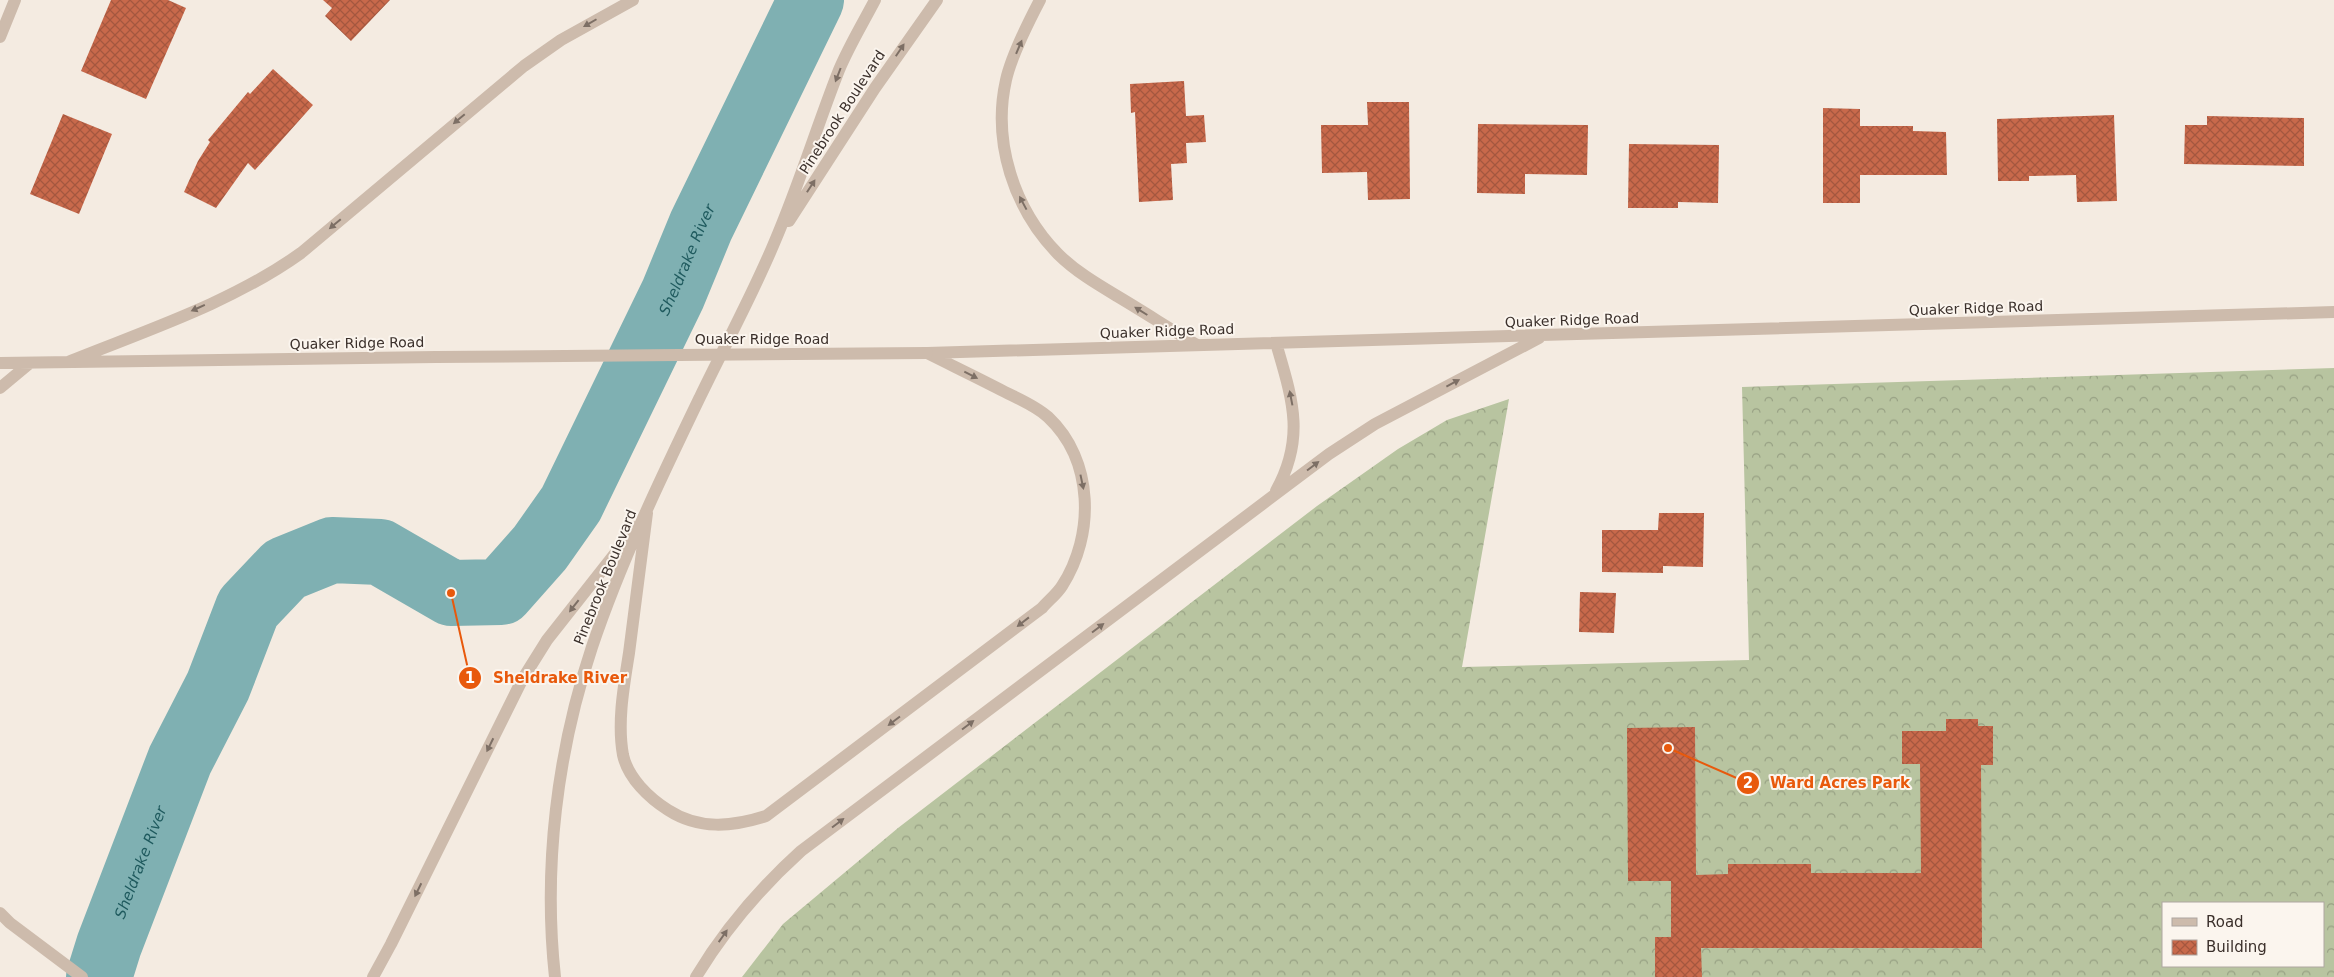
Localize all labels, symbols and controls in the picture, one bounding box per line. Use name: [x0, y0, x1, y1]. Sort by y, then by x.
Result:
one-way arrow: [584, 19, 597, 28]
one-way arrow: [1015, 40, 1023, 54]
one-way arrow: [895, 44, 905, 57]
street label: Pinebrook Boulevard: [796, 47, 888, 177]
one-way arrow: [834, 68, 842, 83]
one-way arrow: [454, 113, 466, 125]
one-way arrow: [806, 180, 816, 193]
one-way arrow: [1019, 196, 1027, 211]
water label: Sheldrake River: [655, 201, 719, 318]
one-way arrow: [329, 218, 342, 229]
street label: Quaker Ridge Road: [1909, 298, 2043, 318]
one-way arrow: [191, 305, 205, 313]
one-way arrow: [1134, 306, 1147, 315]
street label: Quaker Ridge Road: [1505, 310, 1639, 330]
street label: Quaker Ridge Road: [1100, 321, 1234, 341]
street label: Quaker Ridge Road: [695, 331, 829, 347]
street label: Quaker Ridge Road: [290, 334, 424, 352]
one-way arrow: [964, 371, 978, 379]
one-way arrow: [1446, 379, 1460, 387]
one-way arrow: [1287, 390, 1295, 406]
one-way arrow: [1306, 461, 1320, 471]
one-way arrow: [1079, 474, 1087, 490]
street label: Pinebrook Boulevard: [571, 507, 639, 647]
one-way arrow: [568, 599, 579, 612]
one-way arrow: [1017, 617, 1030, 628]
one-way arrow: [1091, 622, 1104, 633]
callout: Sheldrake River: [458, 663, 637, 693]
text: 1: [465, 669, 475, 687]
text: Sheldrake River: [493, 669, 628, 687]
one-way arrow: [888, 715, 901, 726]
one-way arrow: [961, 720, 975, 730]
one-way arrow: [486, 738, 494, 752]
callout: Ward Acres Park: [1735, 768, 1920, 798]
text: 2: [1743, 774, 1753, 792]
text: Ward Acres Park: [1770, 774, 1911, 792]
water label: Sheldrake River: [111, 803, 171, 921]
one-way arrow: [831, 818, 845, 828]
one-way arrow: [414, 883, 422, 898]
legend: [2162, 902, 2324, 967]
text: Road: [2206, 913, 2244, 931]
one-way arrow: [718, 929, 728, 943]
text: Building: [2206, 938, 2267, 956]

